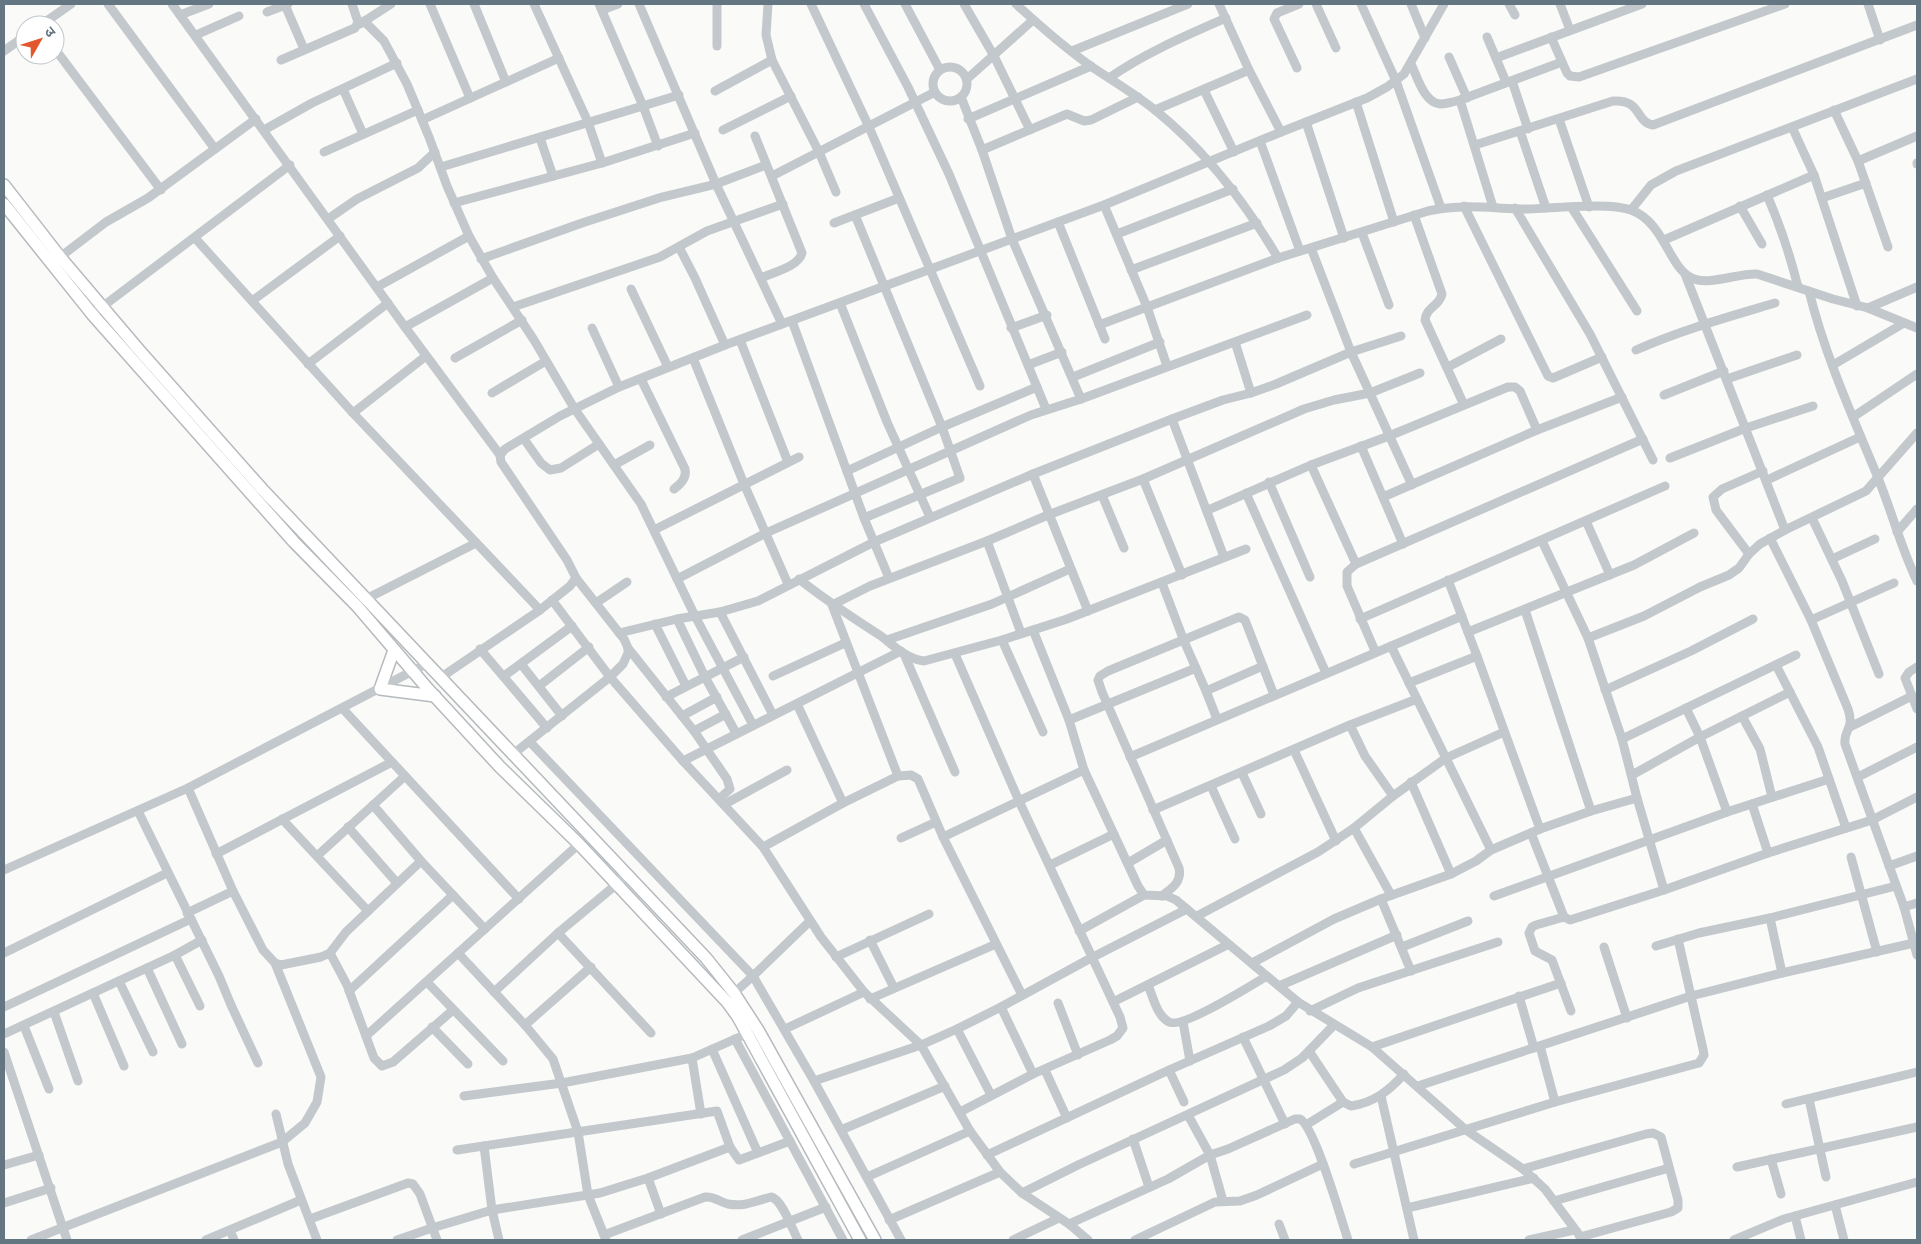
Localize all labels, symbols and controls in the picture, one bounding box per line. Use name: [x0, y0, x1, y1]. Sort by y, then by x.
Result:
north arrow: [15, 15, 65, 65]
text: उ: [41, 23, 60, 41]

